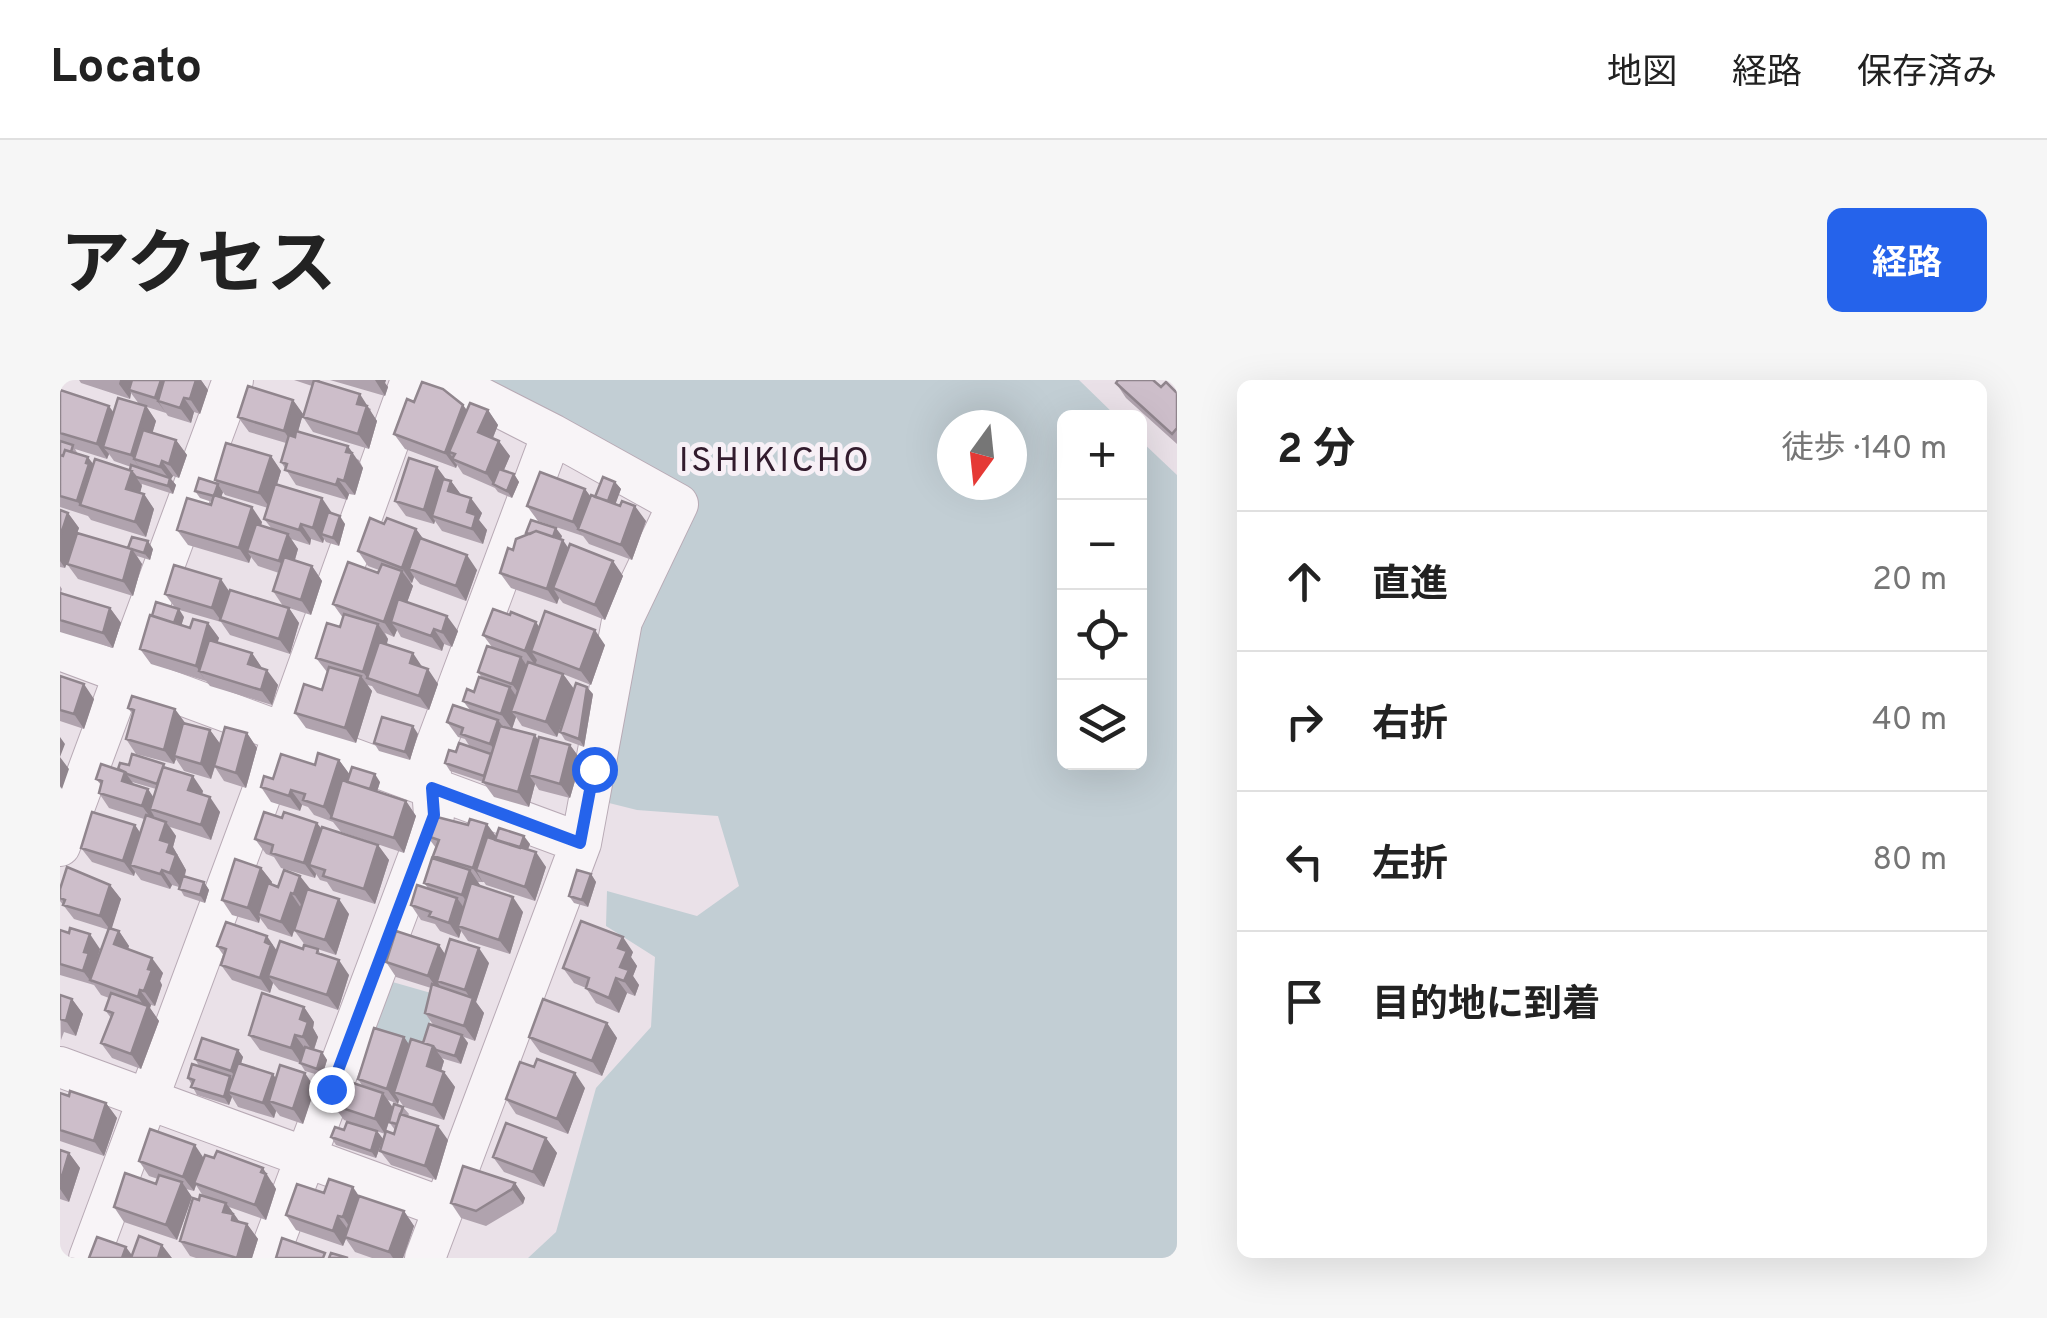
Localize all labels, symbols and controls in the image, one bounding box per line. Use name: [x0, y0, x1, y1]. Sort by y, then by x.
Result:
text: Locato: [50, 39, 202, 99]
text: 地図: [1607, 52, 1677, 96]
text: 経路: [1732, 52, 1802, 96]
text: 保存済み: [1857, 52, 1997, 96]
button: 経路: [1827, 208, 1987, 312]
text: アクセス: [60, 225, 337, 314]
north arrow: [937, 410, 1027, 500]
map controls: [1057, 410, 1147, 770]
button: +: [1057, 410, 1147, 500]
text: 2 分: [1277, 425, 1355, 478]
text: 徒歩 · 140 m: [1782, 430, 1947, 470]
district label: ISHIKICHO: [679, 440, 871, 484]
button: −: [1057, 500, 1147, 590]
icon: ahead: [1277, 554, 1332, 609]
text: 20 m: [1872, 561, 1947, 601]
text: 直進: [1372, 562, 1448, 611]
button: locate: [1057, 590, 1147, 680]
button: layers: [1057, 680, 1147, 770]
icon: right: [1277, 694, 1332, 749]
text: 40 m: [1872, 701, 1947, 741]
text: 右折: [1372, 702, 1448, 751]
route start: [572, 747, 618, 793]
icon: left: [1277, 834, 1332, 889]
text: 80 m: [1873, 841, 1947, 881]
text: 左折: [1372, 842, 1448, 891]
icon: arrive: [1277, 974, 1332, 1029]
text: 目的地に到着: [1372, 982, 1600, 1031]
route end: [309, 1067, 355, 1113]

